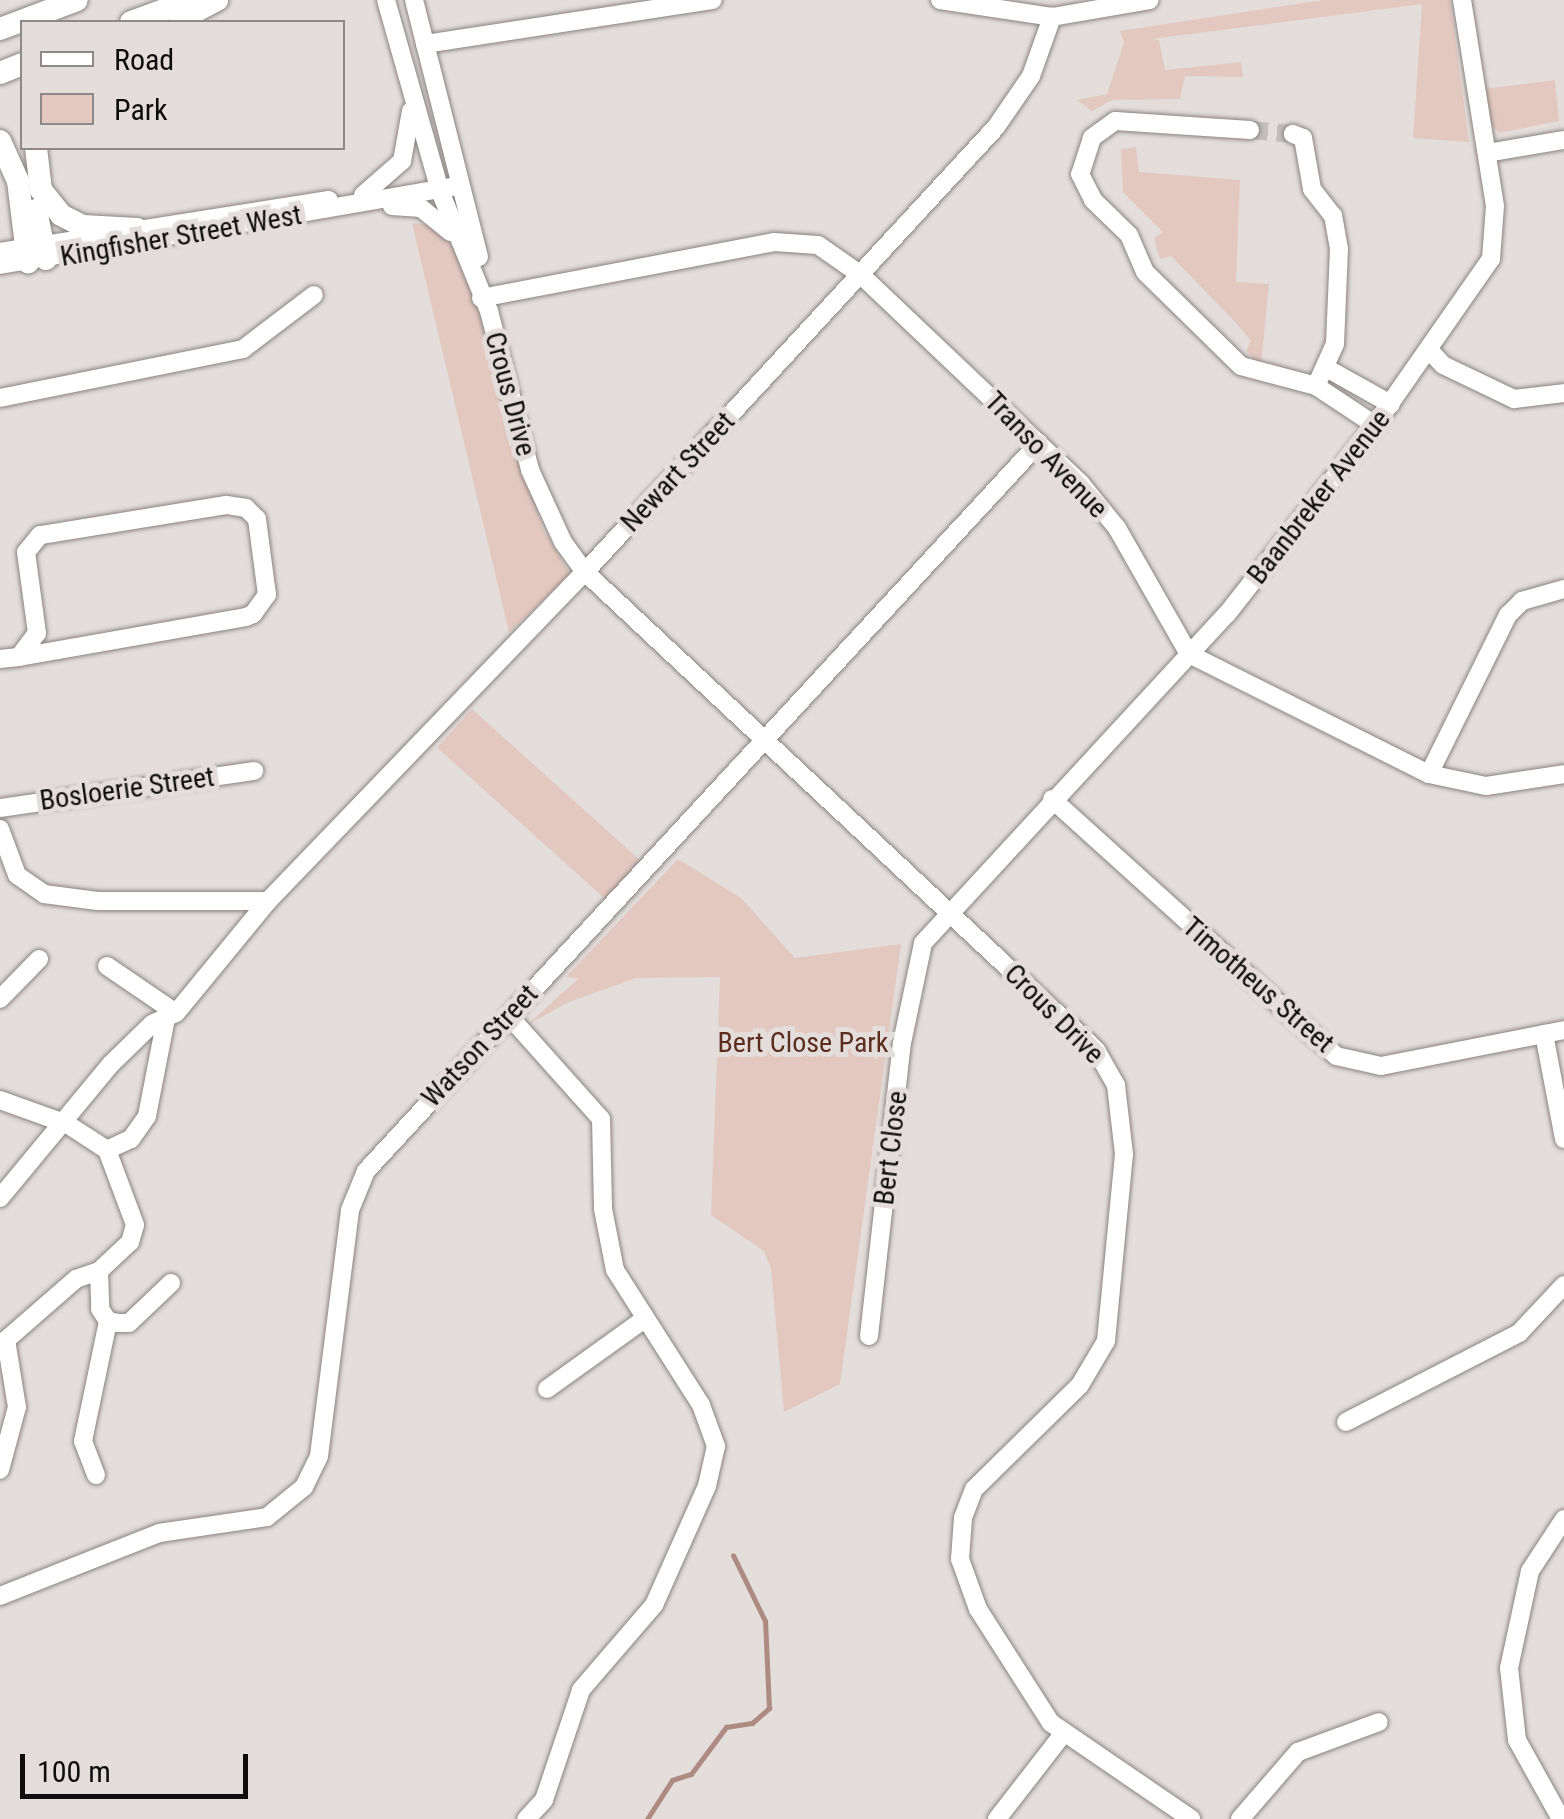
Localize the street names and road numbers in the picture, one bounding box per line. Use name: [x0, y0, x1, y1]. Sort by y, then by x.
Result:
street label: Kingfisher Street West: [58, 198, 304, 274]
street label: Crous Drive: [477, 328, 543, 460]
street label: Transo Avenue: [978, 385, 1114, 525]
street label: Baanbreker Avenue: [1241, 403, 1397, 591]
street label: Newart Street: [614, 405, 742, 539]
street label: Bosloerie Street: [38, 760, 216, 818]
street label: Timotheus Street: [1176, 910, 1340, 1060]
street label: Crous Drive: [997, 957, 1111, 1071]
street label: Watson Street: [415, 978, 545, 1114]
street label: Bert Close: [867, 1089, 915, 1207]

